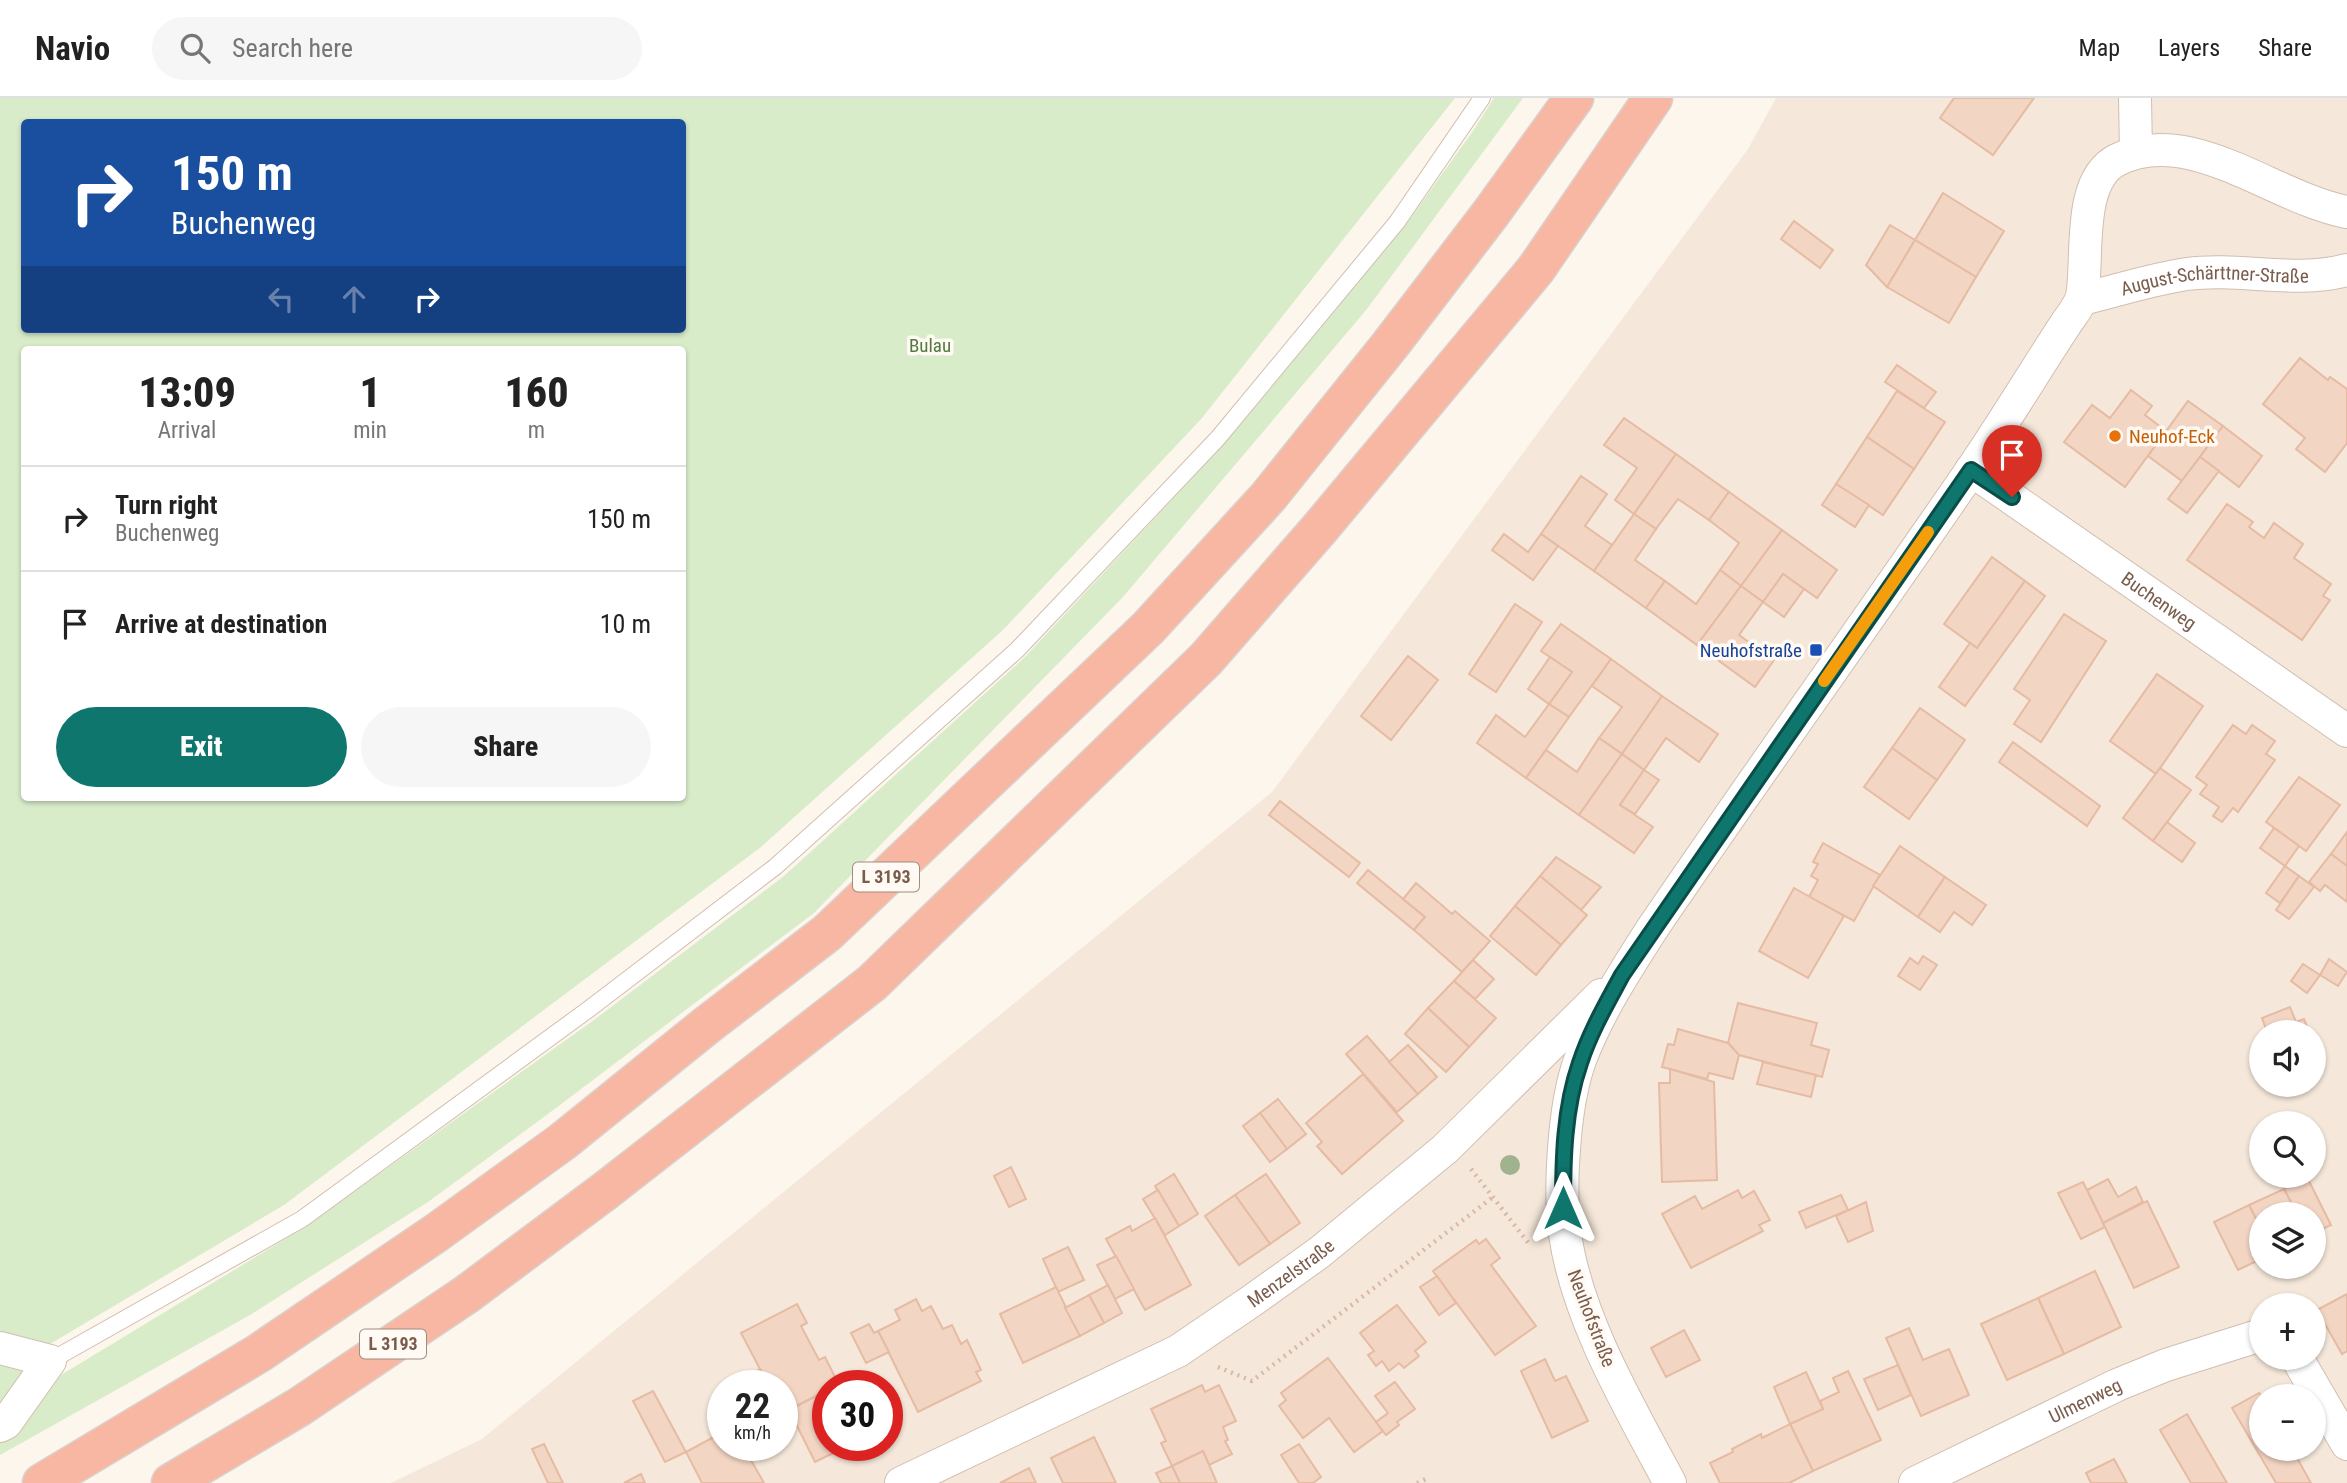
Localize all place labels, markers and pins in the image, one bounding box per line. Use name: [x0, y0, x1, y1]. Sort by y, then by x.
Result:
pin: [1982, 425, 2042, 497]
place label: Neuhof-Eck: [2129, 425, 2215, 448]
marker: Neuhof-Eck: [2107, 428, 2123, 444]
place label: Neuhofstraße: [1700, 639, 1802, 662]
marker: Neuhofstraße: [1808, 642, 1824, 658]

